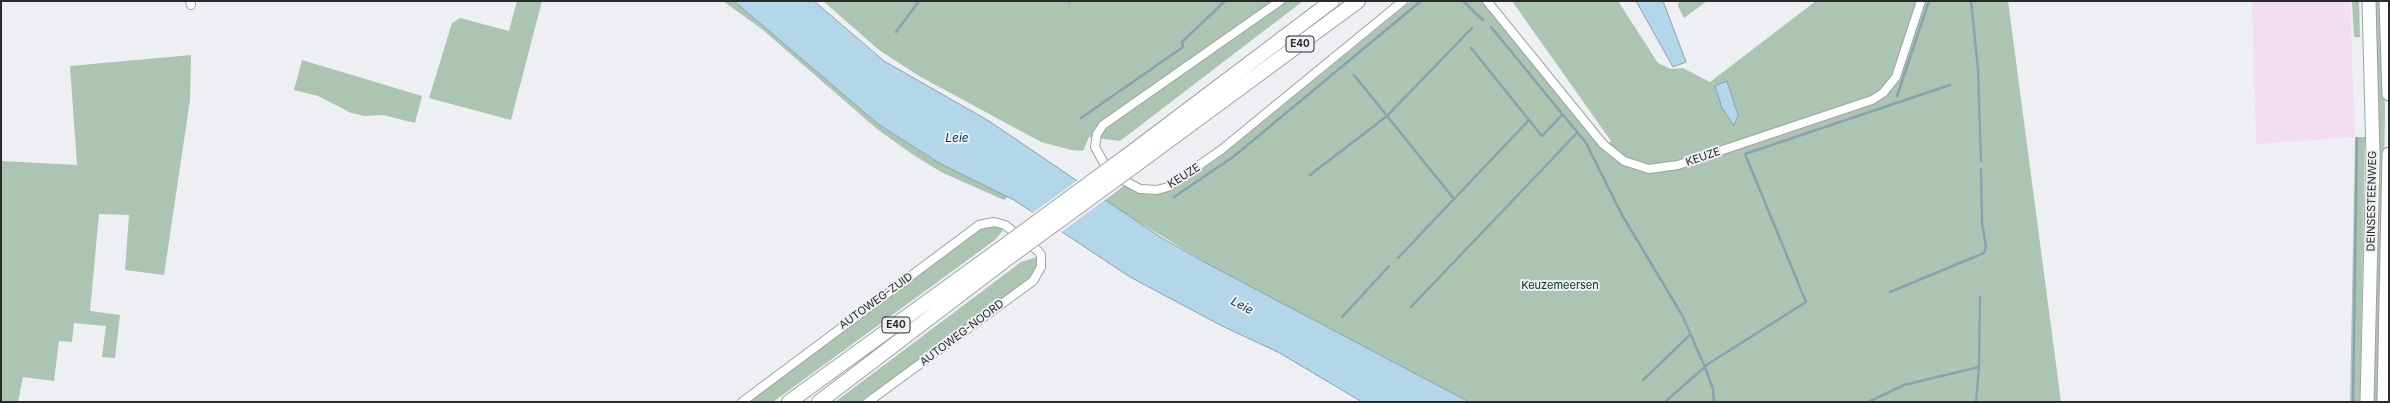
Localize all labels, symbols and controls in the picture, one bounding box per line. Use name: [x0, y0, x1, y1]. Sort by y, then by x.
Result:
road number: E40: [1286, 36, 1314, 52]
water label: Leie: [945, 131, 969, 145]
street label: KEUZE: [1684, 145, 1722, 169]
street label: DEINSESTEENWEG: [2365, 150, 2379, 252]
street label: KEUZE: [1165, 161, 1203, 191]
street label: AUTOWEG-ZUID: [837, 270, 915, 332]
park label: Keuzemeersen: [1521, 279, 1599, 293]
water label: Leie: [1228, 294, 1256, 318]
street label: AUTOWEG-NOORD: [917, 297, 1007, 369]
road number: E40: [882, 317, 910, 333]

